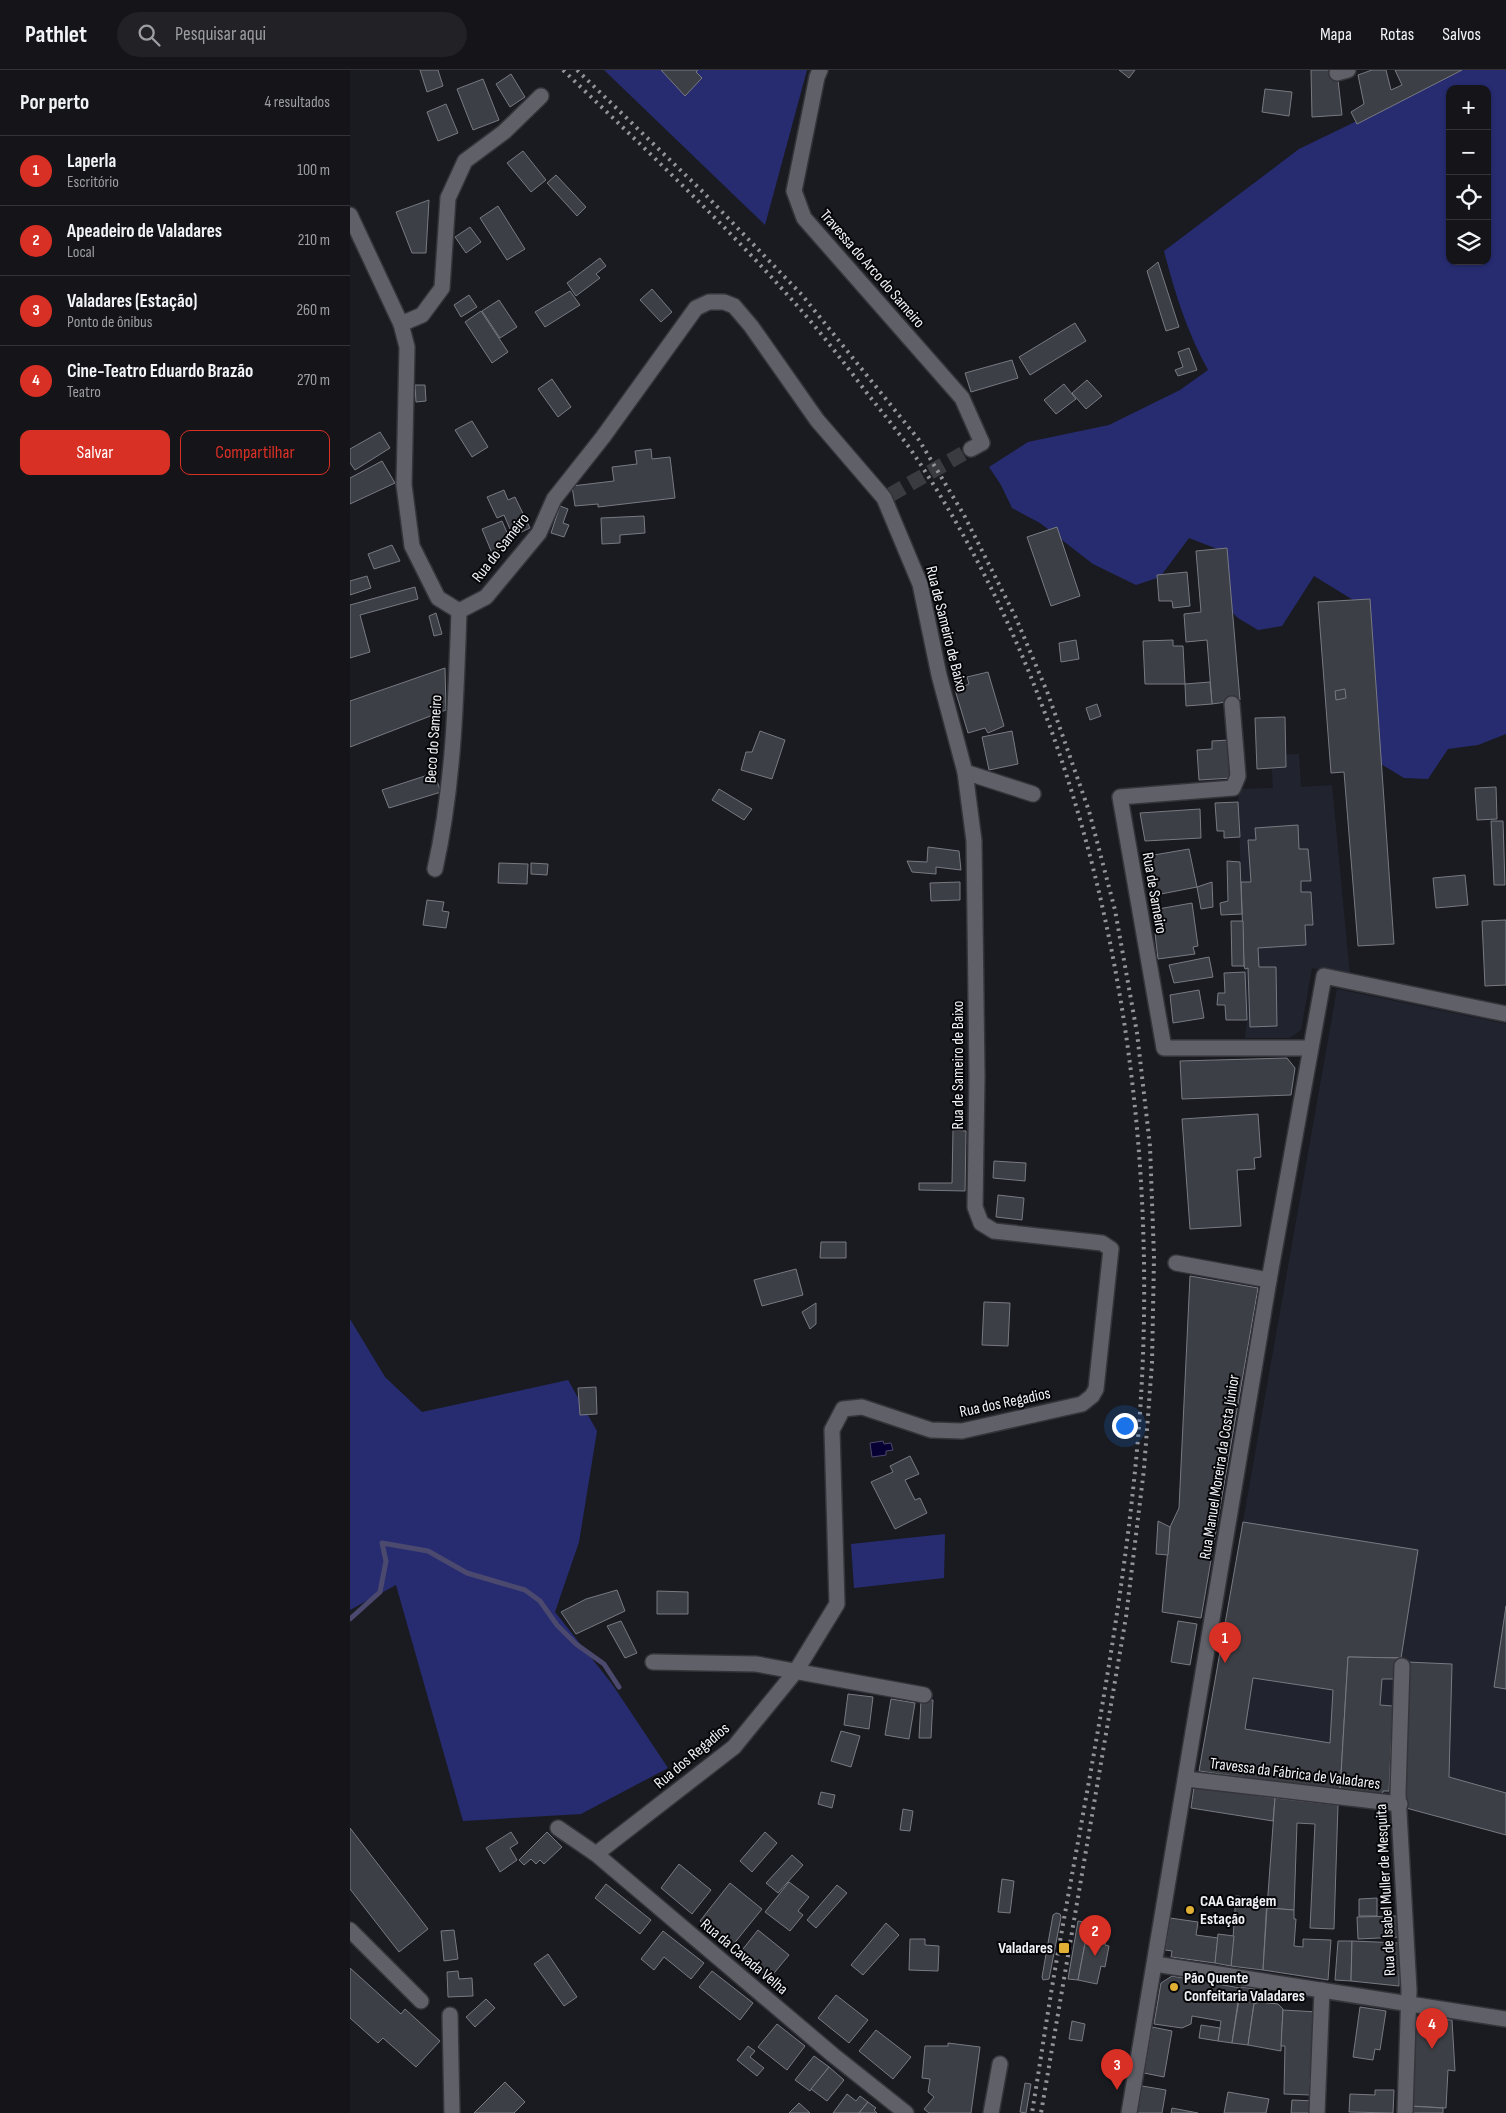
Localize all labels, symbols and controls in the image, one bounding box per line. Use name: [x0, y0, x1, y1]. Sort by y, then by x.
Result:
search box: [117, 12, 467, 57]
text: Pathlet: [25, 20, 87, 49]
icon: search: [135, 21, 163, 49]
text: Pesquisar aqui: [175, 23, 266, 46]
text: Mapa: [1320, 24, 1352, 45]
text: Rotas: [1380, 24, 1414, 45]
text: Salvos: [1442, 24, 1481, 45]
map controls: [1446, 85, 1491, 265]
button: +: [1446, 85, 1491, 130]
text: Por perto: [20, 90, 89, 115]
text: 4 resultados: [265, 93, 330, 112]
button: −: [1446, 130, 1491, 175]
text: Laperla: [67, 150, 116, 173]
text: 1: [33, 161, 39, 180]
text: 100 m: [297, 161, 330, 180]
text: Escritório: [67, 173, 119, 192]
button: locate: [1446, 175, 1491, 220]
street label: Travessa do Arco do Sameiro: [815, 206, 929, 332]
text: Apeadeiro de Valadares: [67, 220, 222, 243]
button: layers: [1446, 220, 1491, 265]
text: 2: [32, 231, 40, 250]
text: 210 m: [298, 231, 330, 250]
text: Local: [67, 243, 95, 262]
text: Valadares (Estação): [67, 290, 197, 313]
text: 3: [32, 301, 40, 320]
text: 260 m: [296, 301, 330, 320]
text: Ponto de ônibus: [67, 313, 152, 332]
text: Cine-Teatro Eduardo Brazão: [67, 360, 253, 383]
text: 4: [32, 371, 40, 390]
text: 270 m: [297, 371, 330, 390]
text: Teatro: [67, 383, 101, 402]
button: Salvar: [20, 430, 170, 475]
button: Compartilhar: [180, 430, 330, 475]
street label: Rua do Sameiro: [468, 510, 534, 586]
street label: Rua de Sameiro de Baixo: [921, 564, 971, 694]
street label: Beco do Sameiro: [421, 694, 447, 784]
street label: Rua de Sameiro: [1138, 851, 1170, 935]
street label: Rua de Sameiro de Baixo: [949, 1001, 968, 1129]
street label: Rua Manuel Moreira da Costa Júnior: [1196, 1373, 1244, 1561]
street label: Rua dos Regadios: [958, 1384, 1052, 1422]
your location: [1112, 1413, 1138, 1439]
pin: 1: [1209, 1622, 1241, 1663]
street label: Rua dos Regadios: [651, 1719, 734, 1793]
street label: Travessa da Fábrica de Valadares: [1209, 1754, 1382, 1794]
street label: Rua de Isabel Muller de Mesquita: [1372, 1803, 1400, 1977]
place label: CAA Garagem Estação: [1200, 1892, 1276, 1929]
marker: CAA Garagem Estação: [1184, 1904, 1196, 1916]
street label: Rua da Cavada Velha: [696, 1915, 792, 1999]
pin: 2: [1079, 1915, 1111, 1956]
place label: Valadares: [998, 1939, 1053, 1958]
marker: Valadares: [1057, 1941, 1071, 1955]
place label: Pão Quente Confeitaria Valadares: [1184, 1969, 1305, 2006]
marker: Pão Quente Confeitaria Valadares: [1168, 1981, 1180, 1993]
pin: 4: [1416, 2008, 1448, 2049]
pin: 3: [1101, 2049, 1133, 2090]

